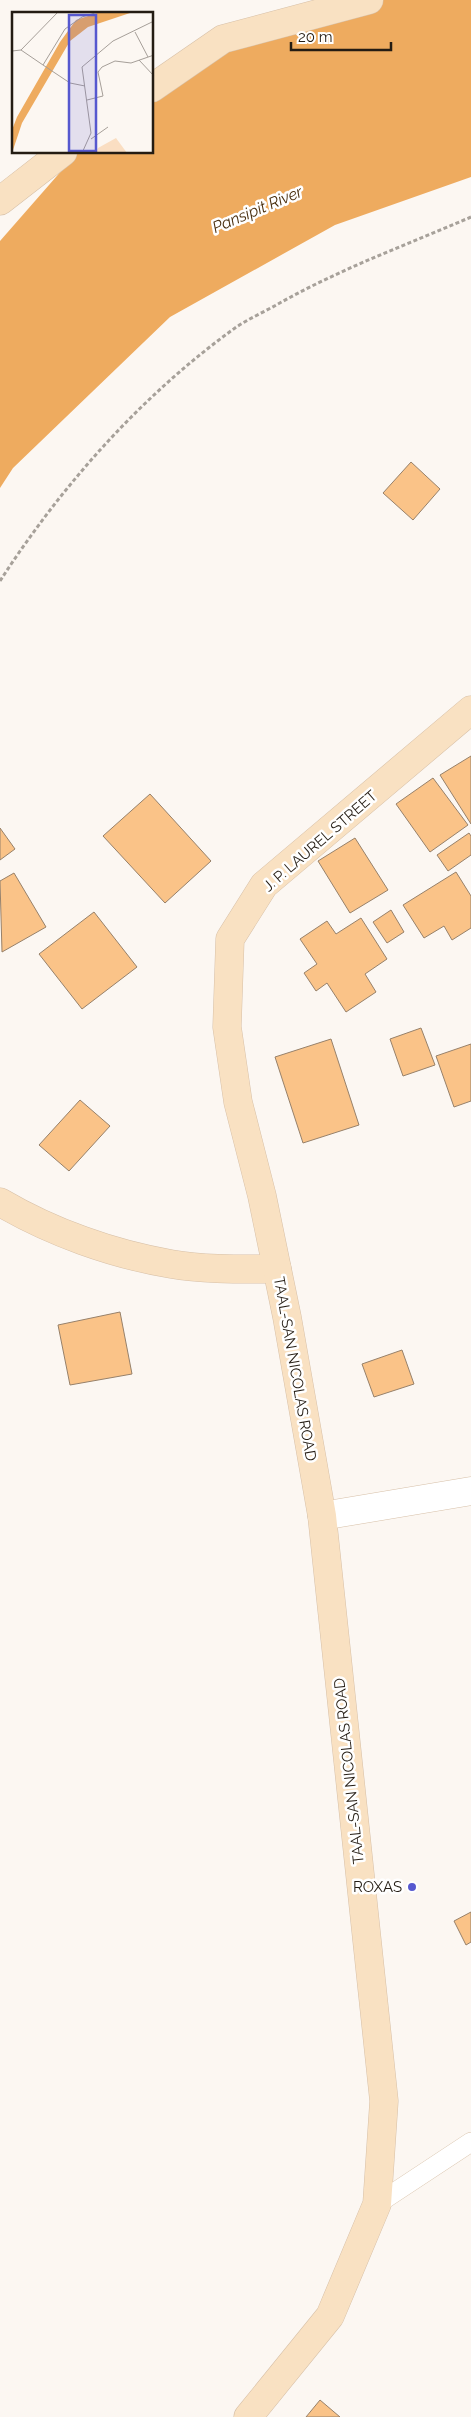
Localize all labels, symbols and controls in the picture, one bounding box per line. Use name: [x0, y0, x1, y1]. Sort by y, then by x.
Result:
inset map: [12, 12, 154, 154]
scale bar: [291, 20, 391, 52]
text: 20 m: [298, 28, 333, 46]
water label: Pansipit River: [209, 182, 306, 237]
street label: J. P. LAUREL STREET: [259, 787, 381, 895]
street label: TAAL-SAN NICOLAS ROAD: [270, 1275, 320, 1463]
street label: TAAL-SAN NICOLAS ROAD: [330, 1677, 368, 1865]
place label: ROXAS: [353, 1878, 402, 1896]
marker: ROXAS: [406, 1881, 418, 1893]

